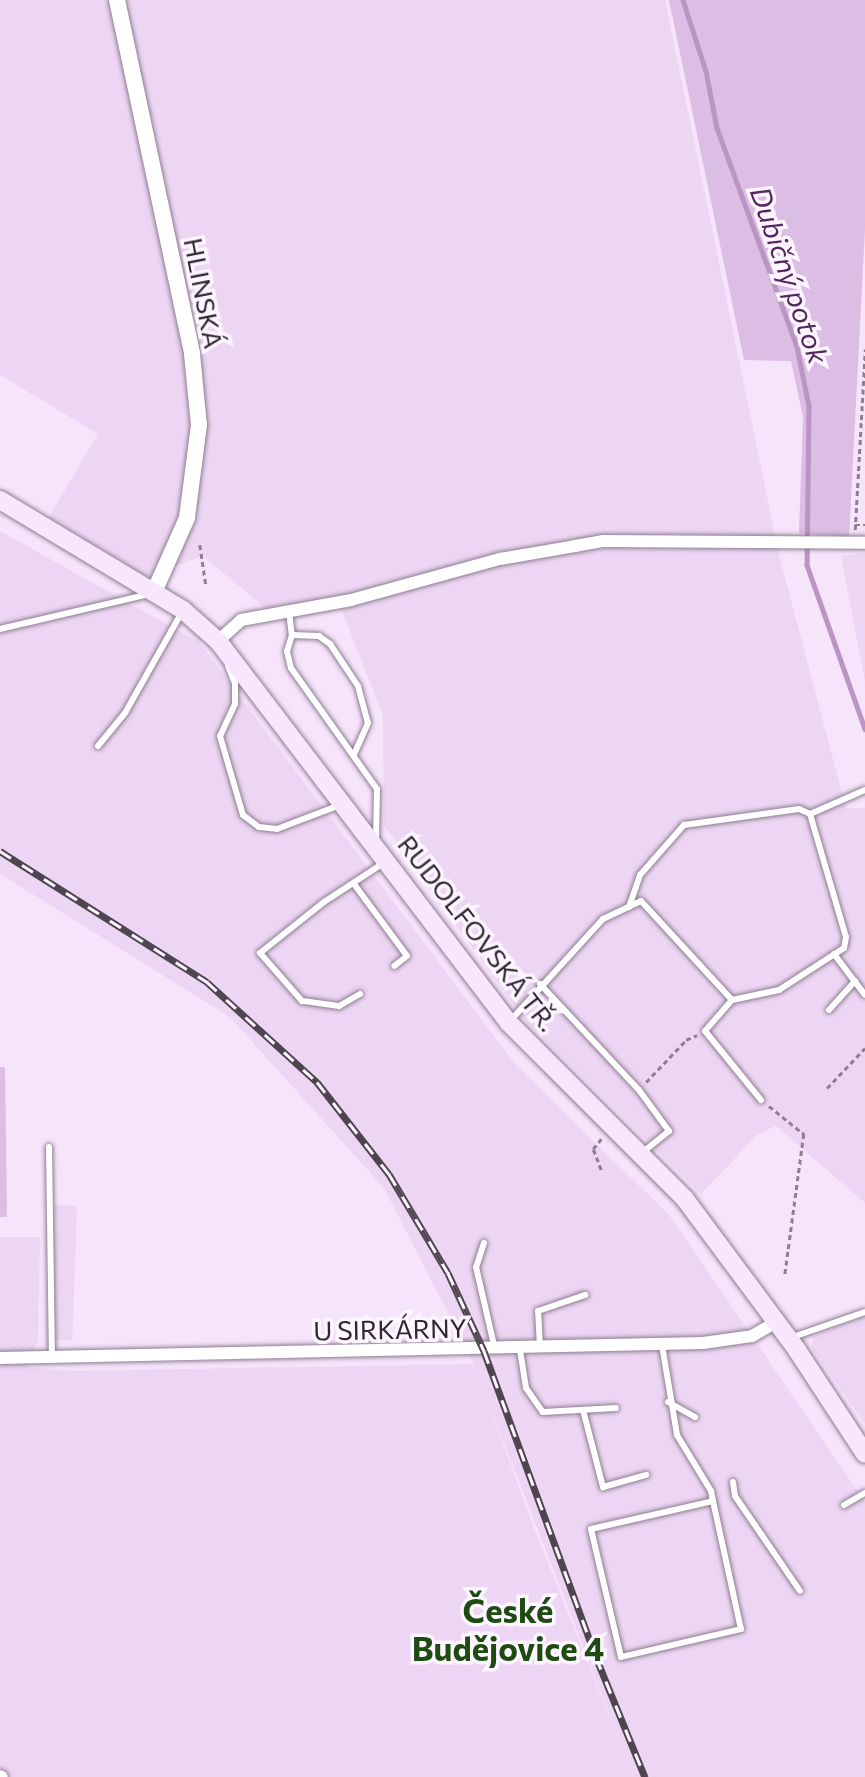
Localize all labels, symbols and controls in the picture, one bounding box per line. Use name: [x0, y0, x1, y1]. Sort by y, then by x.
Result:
water label: Dubičný potok: [744, 182, 836, 368]
street label: HLINSKÁ: [178, 235, 230, 351]
street label: RUDOLFOVSKÁ TŘ.: [392, 829, 564, 1037]
street label: U SIRKÁRNY: [313, 1312, 467, 1346]
district label: České Budějovice 4: [412, 1590, 604, 1668]

